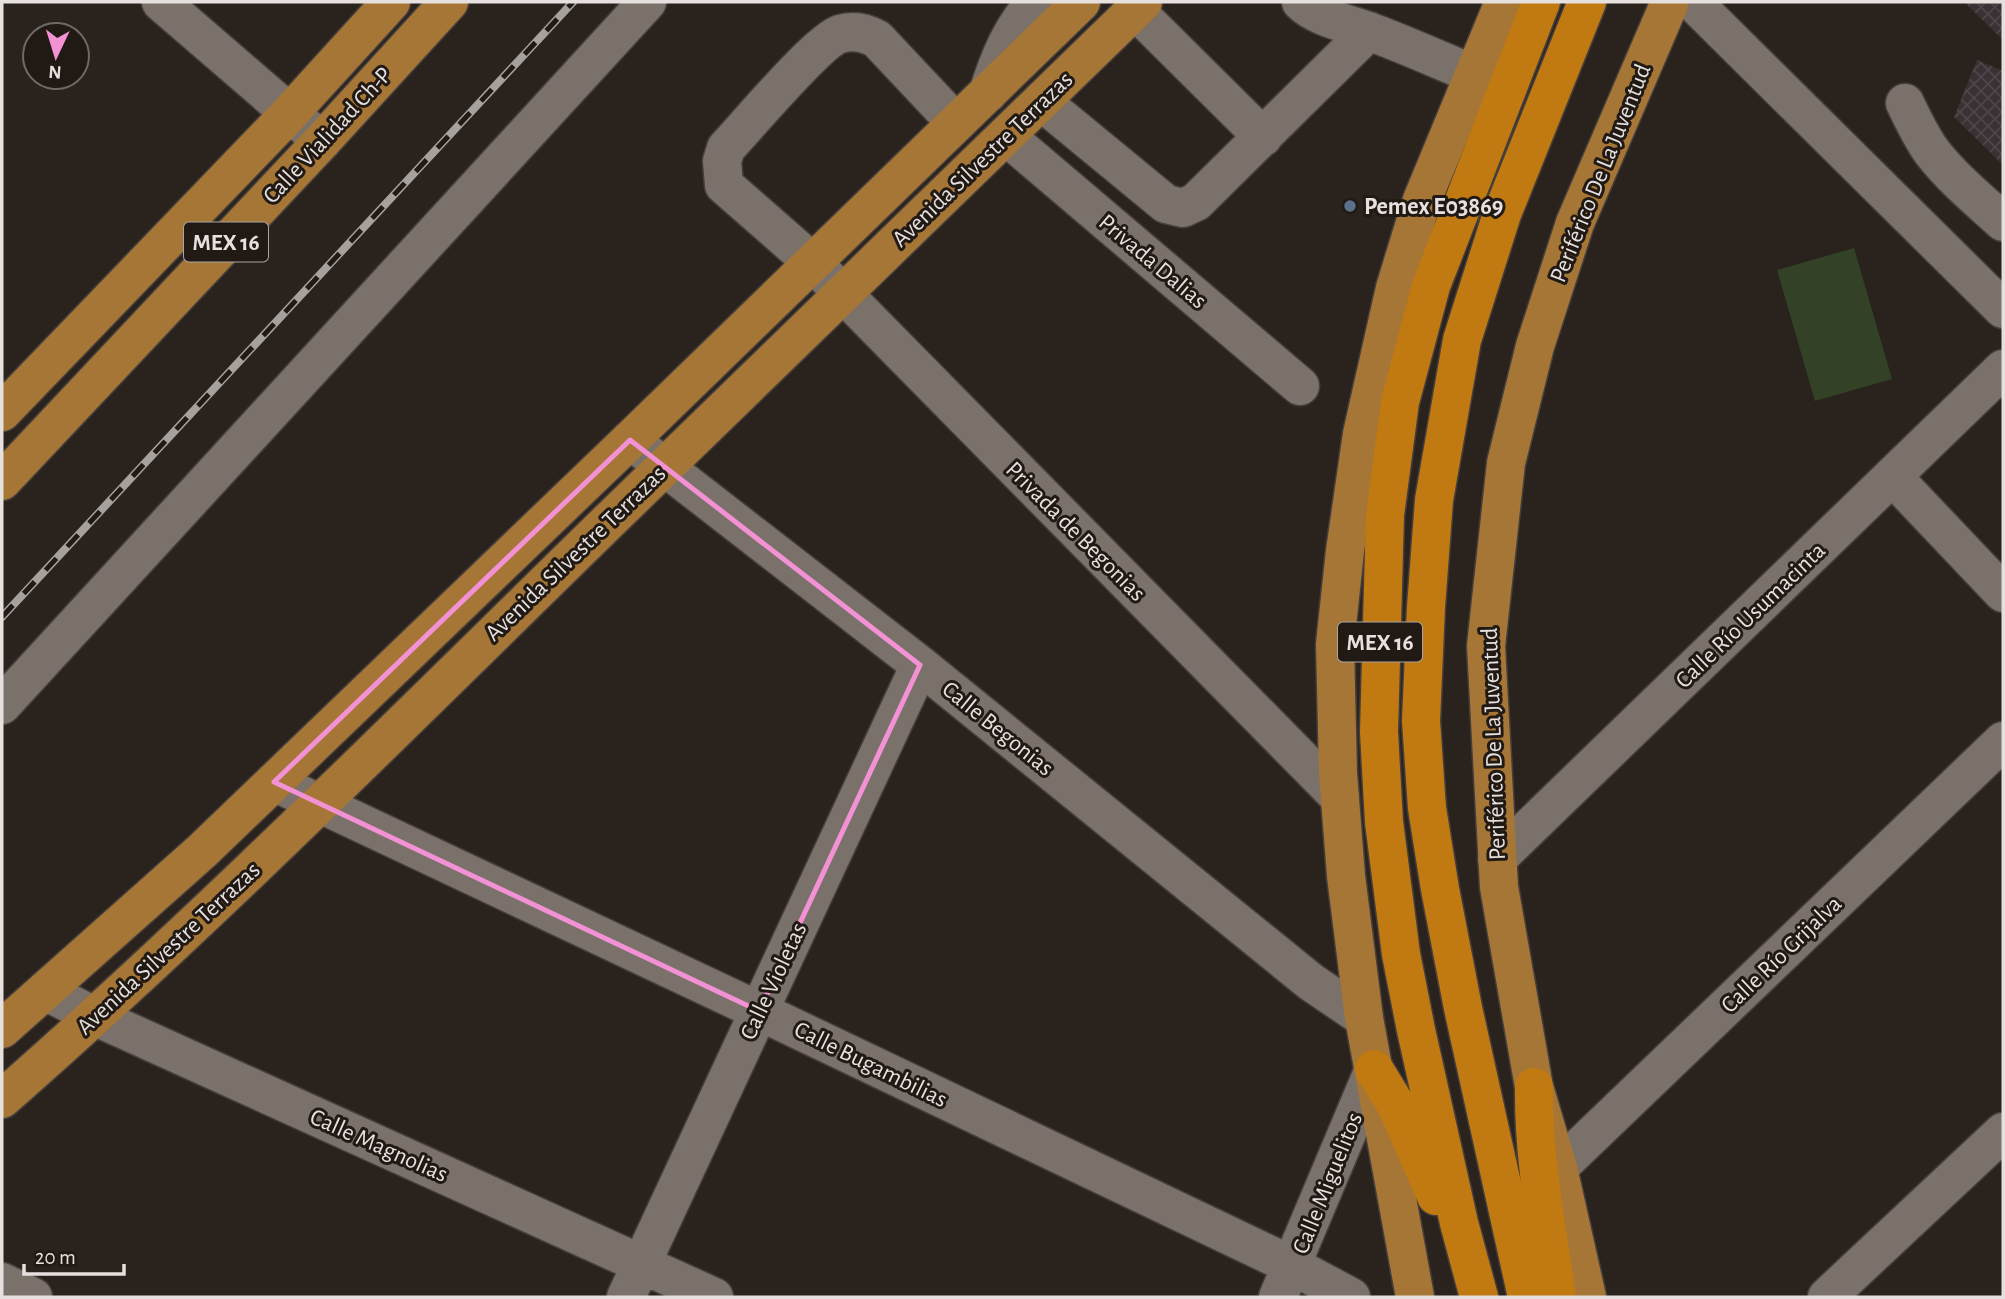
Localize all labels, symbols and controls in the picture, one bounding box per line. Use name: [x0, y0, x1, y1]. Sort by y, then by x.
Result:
north arrow: [21, 21, 91, 91]
street label: Periférico De La Juventud: [1546, 61, 1656, 286]
text: N: [48, 62, 62, 81]
street label: Calle Vialidad Ch-P: [259, 63, 397, 208]
street label: Avenida Silvestre Terrazas: [888, 68, 1078, 252]
place label: Pemex E03869: [1364, 195, 1503, 219]
marker: Pemex E03869: [1342, 198, 1358, 214]
street label: Privada Dalias: [1094, 210, 1211, 313]
road number: MEX 16: [184, 222, 268, 262]
street label: Privada de Begonias: [1001, 457, 1150, 606]
street label: Avenida Silvestre Terrazas: [481, 462, 671, 646]
street label: Calle Río Usumacinta: [1671, 538, 1830, 693]
road number: MEX 16: [1338, 622, 1422, 662]
street label: Periférico De La Juventud: [1478, 627, 1510, 861]
street label: Calle Begonias: [937, 677, 1058, 781]
street label: Avenida Silvestre Terrazas: [73, 858, 265, 1040]
street label: Calle Río Grijalva: [1717, 892, 1847, 1018]
street label: Calle Violetas: [736, 919, 811, 1044]
street label: Calle Bugambilias: [790, 1018, 951, 1112]
street label: Calle Magnolias: [306, 1105, 451, 1187]
street label: Calle Miguelitos: [1289, 1109, 1367, 1257]
scale bar: [24, 1232, 124, 1276]
text: 20 m: [35, 1247, 76, 1268]

